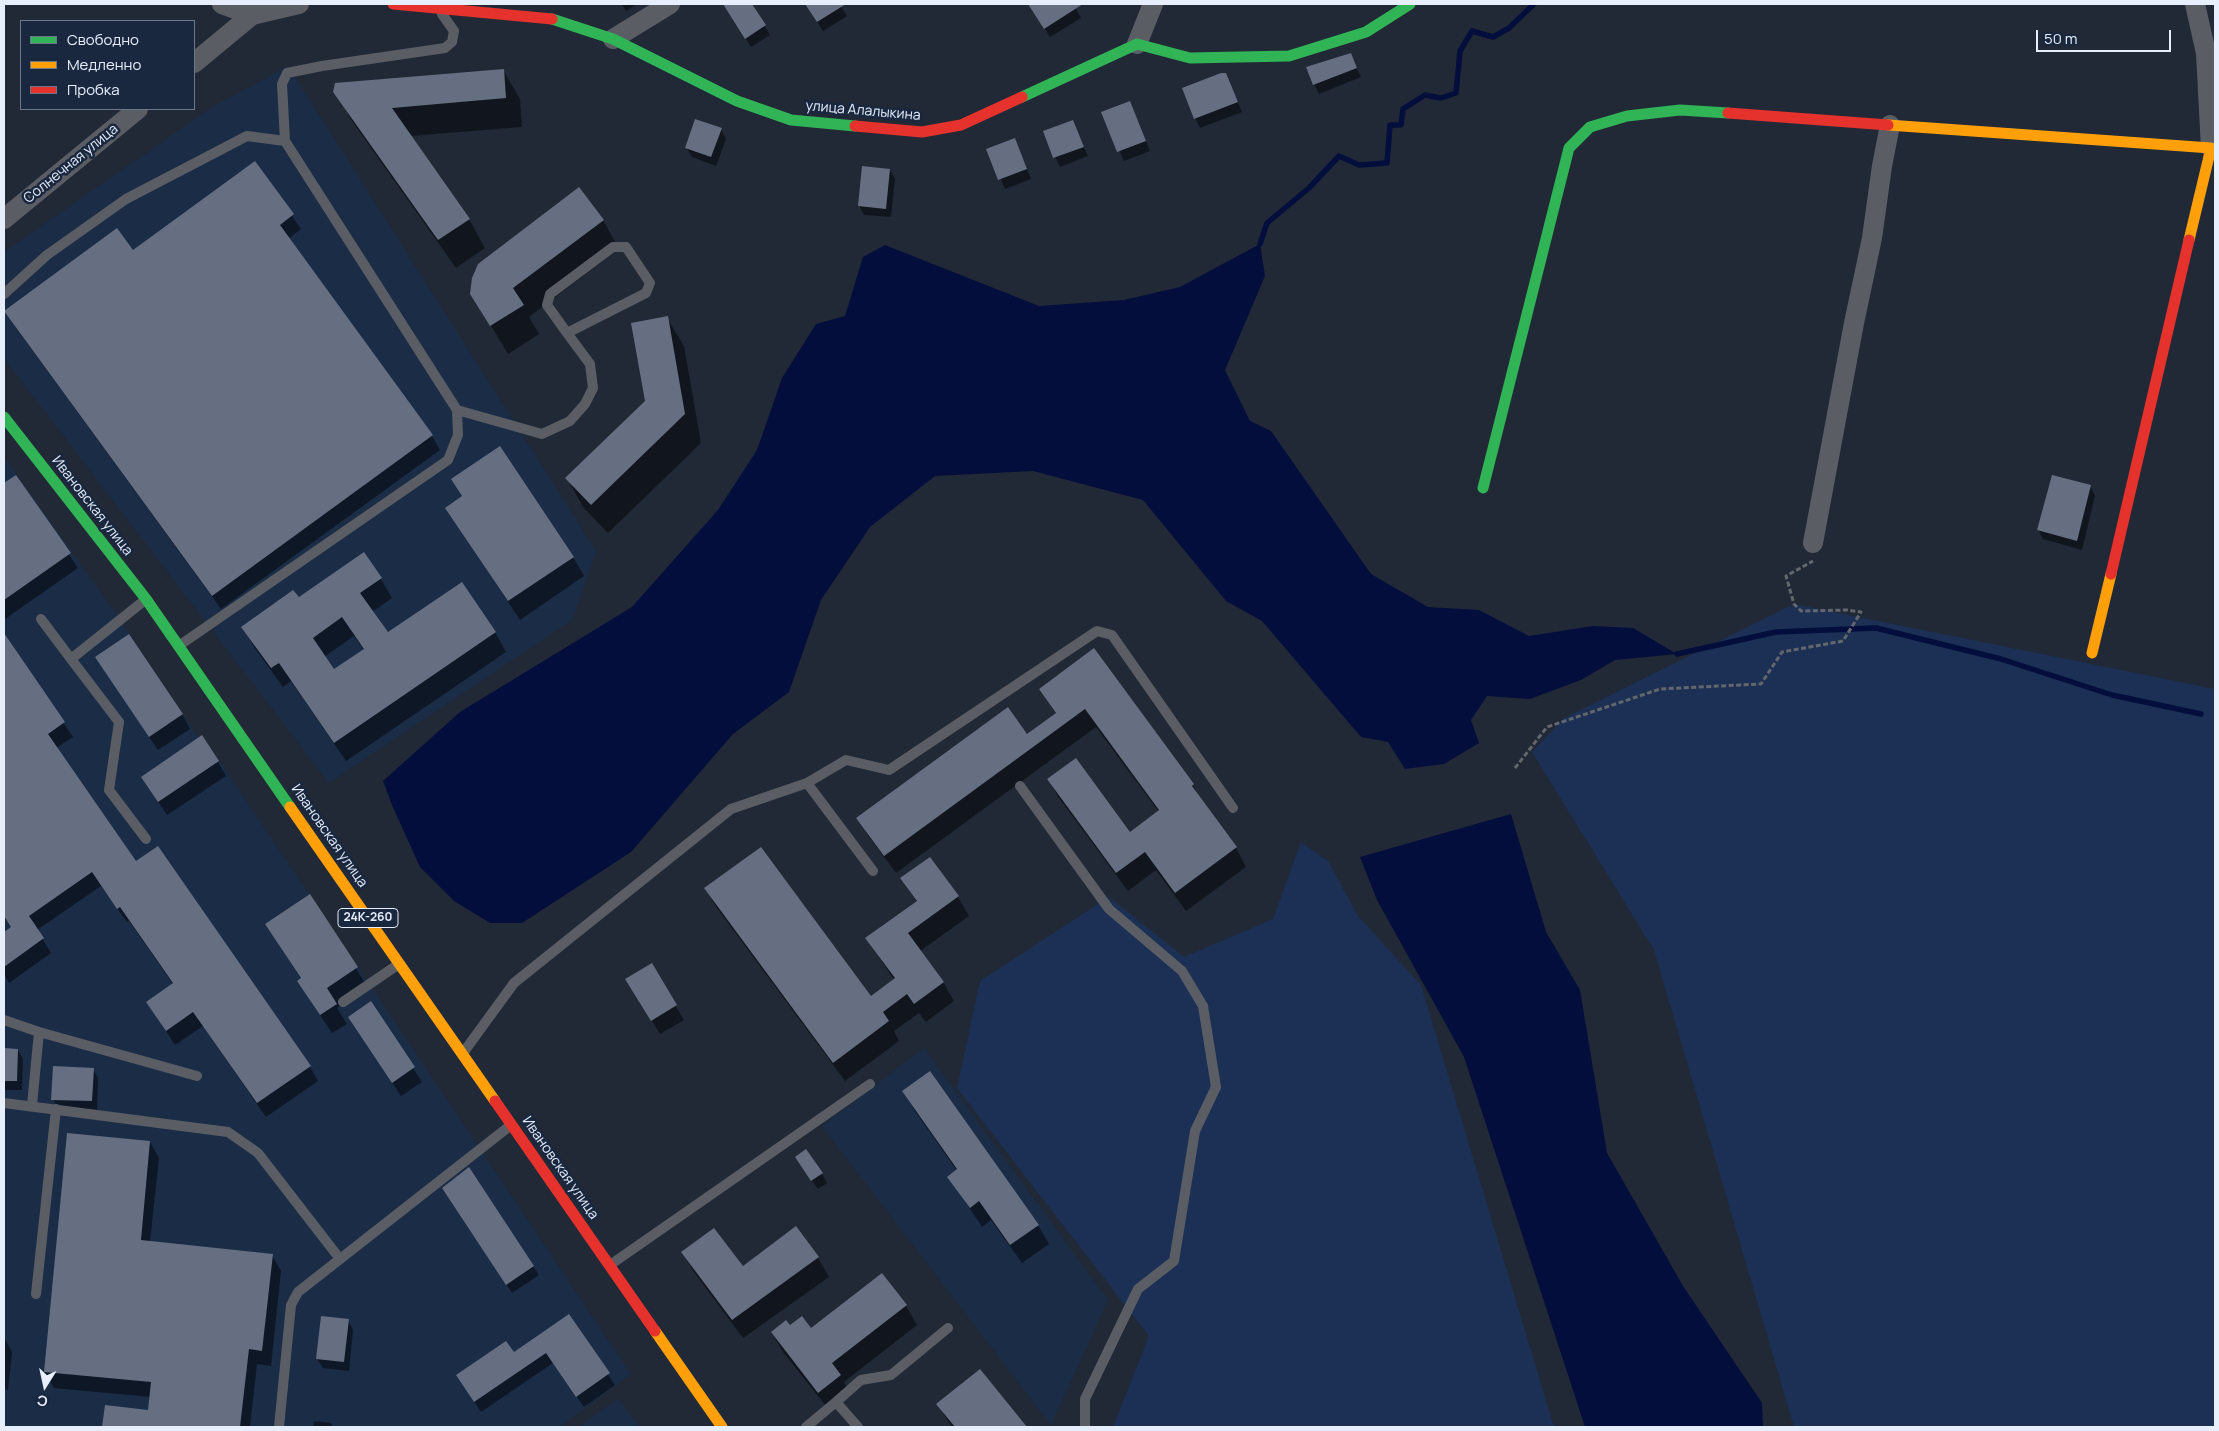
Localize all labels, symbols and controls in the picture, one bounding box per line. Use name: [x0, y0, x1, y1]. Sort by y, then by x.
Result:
legend: [20, 20, 195, 110]
scale bar: [2039, 20, 2174, 52]
text: 50 m: [2044, 28, 2078, 49]
text: Свободно: [67, 29, 139, 50]
text: Медленно: [67, 54, 141, 75]
text: Пробка: [67, 79, 120, 100]
street label: улица Алалыкина: [805, 98, 921, 124]
street label: Солнечная улица: [20, 121, 122, 207]
street label: Ивановская улица: [48, 453, 136, 559]
street label: Ивановская улица: [287, 781, 371, 891]
road number: 24К-260: [338, 908, 398, 928]
street label: Ивановская улица: [518, 1113, 602, 1223]
north arrow: [20, 1361, 70, 1411]
text: С: [36, 1391, 49, 1412]

